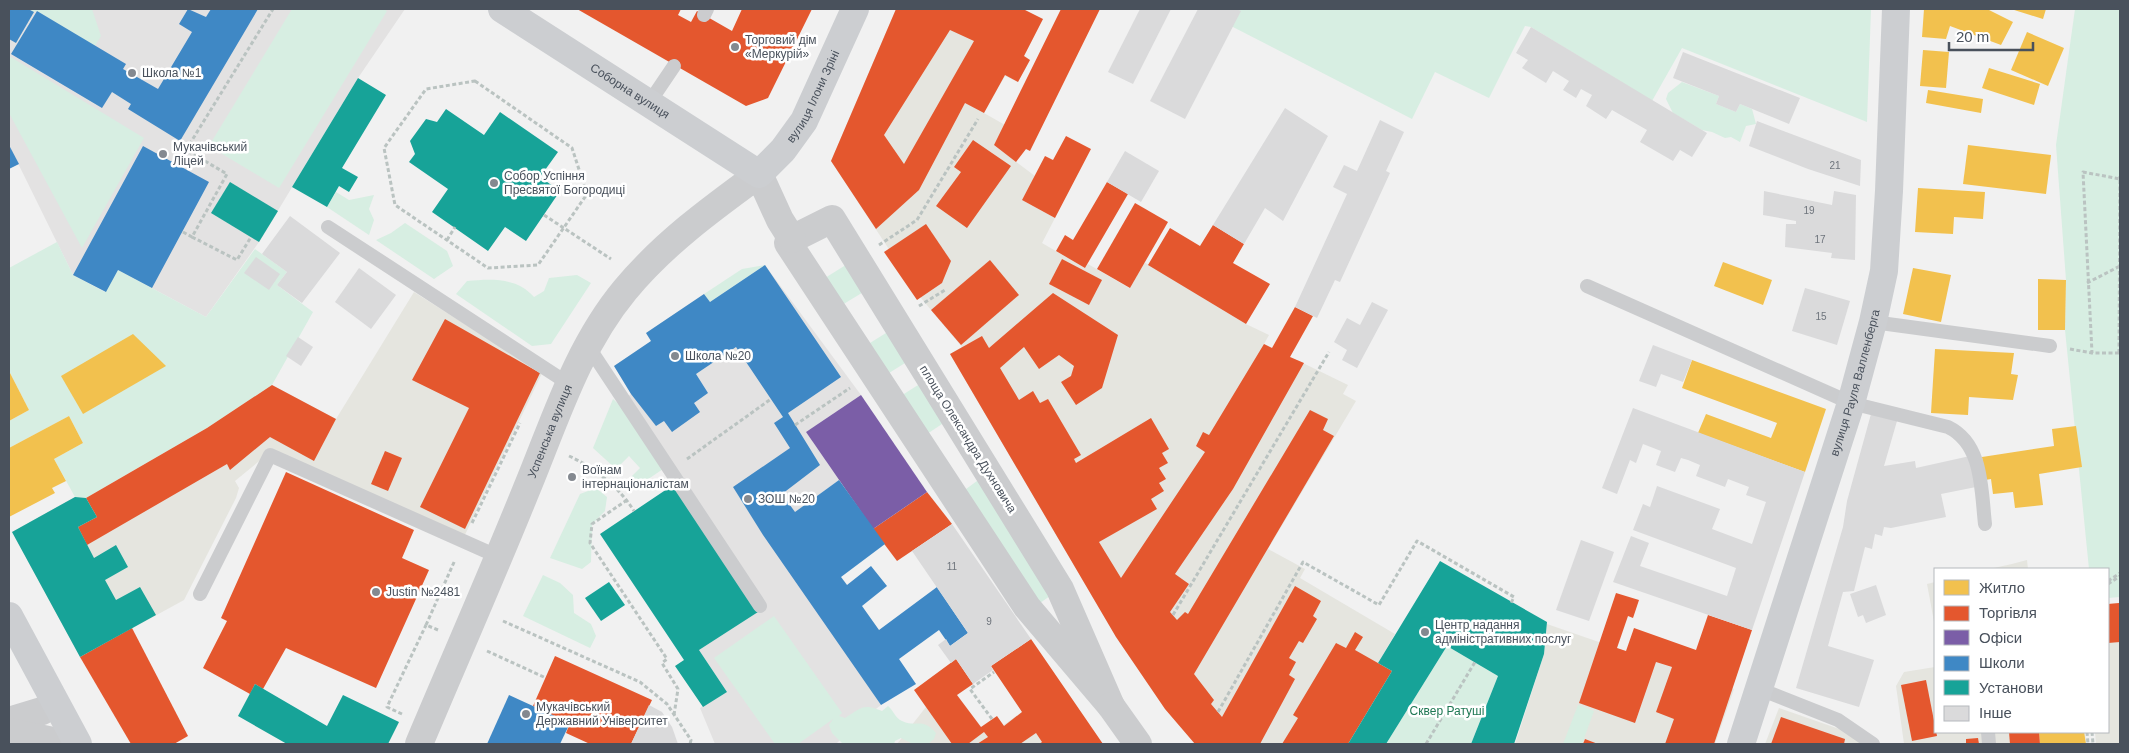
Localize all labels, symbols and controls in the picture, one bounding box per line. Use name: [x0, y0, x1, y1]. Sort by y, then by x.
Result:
scale bar: [1949, 20, 2033, 52]
text: 20 m: [1956, 28, 1989, 45]
place label: Торговий дім «Меркурій»: [745, 33, 817, 61]
marker: Торговий дім «Меркурій»: [729, 41, 741, 53]
street label: вулиця Ілони Зріні: [784, 48, 842, 146]
street label: Соборна вулиця: [588, 61, 672, 122]
place label: Школа №1: [142, 66, 202, 80]
marker: Школа №1: [126, 67, 138, 79]
place label: Мукачівський Ліцей: [173, 140, 247, 168]
marker: Мукачівський Ліцей: [157, 148, 169, 160]
house number: 21: [1829, 160, 1841, 171]
place label: Собор Успіння Пресвятої Богородиці: [504, 169, 625, 197]
marker: Собор Успіння Пресвятої Богородиці: [488, 177, 500, 189]
house number: 19: [1803, 205, 1815, 216]
house number: 17: [1814, 234, 1826, 245]
street label: вулиця Рауля Валленберга: [1827, 308, 1883, 458]
house number: 15: [1815, 311, 1827, 322]
place label: Школа №20: [685, 349, 751, 363]
marker: Школа №20: [669, 350, 681, 362]
street label: площа Олександра Духновича: [917, 363, 1019, 516]
street label: Успенська вулиця: [525, 382, 575, 480]
place label: Воїнам інтернаціоналістам: [582, 463, 689, 491]
marker: Воїнам інтернаціоналістам: [566, 471, 578, 483]
place label: ЗОШ №20: [758, 492, 815, 506]
marker: ЗОШ №20: [742, 493, 754, 505]
house number: 11: [947, 561, 958, 572]
legend: [1934, 568, 2109, 733]
text: Житло: [1979, 579, 2025, 596]
place label: Justin №2481: [386, 585, 461, 599]
marker: Justin №2481: [370, 586, 382, 598]
text: Торгівля: [1979, 604, 2037, 621]
house number: 9: [986, 616, 992, 627]
place label: Центр надання адміністративних послуг: [1435, 618, 1572, 646]
marker: Центр надання адміністративних послуг: [1419, 626, 1431, 638]
text: Офіси: [1979, 629, 2022, 646]
text: Школи: [1979, 654, 2025, 671]
text: Установи: [1979, 679, 2043, 696]
place label: Мукачівський Державний Університет: [536, 700, 668, 728]
park label: Сквер Ратуші: [1410, 704, 1484, 718]
text: Інше: [1979, 704, 2012, 721]
marker: Мукачівський Державний Університет: [520, 708, 532, 720]

